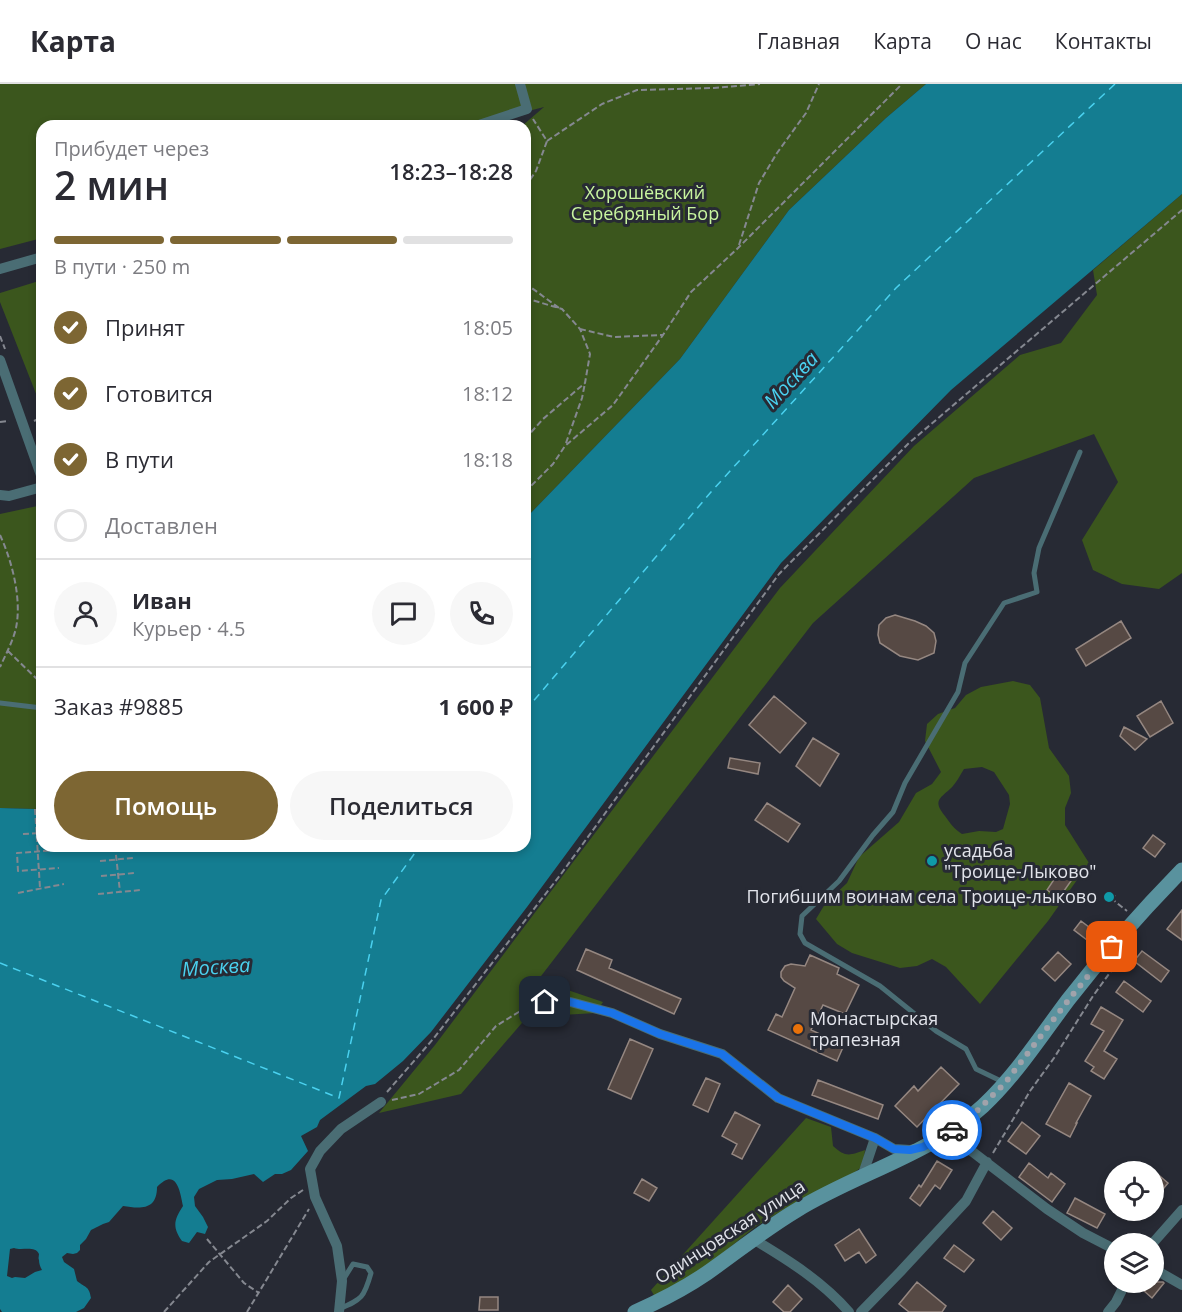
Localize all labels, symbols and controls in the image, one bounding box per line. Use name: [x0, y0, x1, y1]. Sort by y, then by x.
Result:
text: Карта: [30, 22, 116, 60]
text: Главная: [757, 27, 840, 55]
text: Карта: [873, 27, 932, 55]
text: О нас: [965, 27, 1022, 55]
text: Контакты: [1055, 27, 1152, 55]
text: Прибудет через: [54, 135, 209, 162]
text: 18:23–18:28: [389, 156, 513, 186]
text: 2 мин: [54, 158, 169, 211]
park label: Хорошёвский Серебряный Бор: [571, 180, 719, 225]
text: В пути · 250 m: [54, 253, 190, 280]
icon: check: [54, 311, 87, 344]
text: Принят: [105, 312, 185, 342]
text: 18:05: [462, 314, 513, 341]
water label: Москва: [757, 345, 824, 414]
icon: check: [54, 377, 87, 410]
text: Готовится: [105, 378, 213, 408]
text: 18:12: [462, 380, 513, 407]
icon: check: [54, 443, 87, 476]
text: В пути: [105, 444, 174, 474]
text: 18:18: [462, 446, 513, 473]
text: Доставлен: [105, 510, 218, 540]
button: person: [54, 582, 117, 645]
button: chat: [372, 582, 435, 645]
button: phone: [450, 582, 513, 645]
text: Иван: [132, 585, 192, 615]
text: Курьер · 4.5: [132, 615, 246, 642]
text: Заказ #9885: [54, 691, 184, 721]
text: 1 600 ₽: [438, 691, 513, 721]
button: Помощь: [54, 771, 278, 840]
button: Поделиться: [290, 771, 513, 840]
place label: усадьба "Троице-Лыково": [944, 838, 1096, 883]
marker: усадьба "Троице-Лыково": [925, 854, 939, 868]
place label: Погибшим воинам села Троице-лыково: [746, 884, 1097, 908]
marker: Погибшим воинам села Троице-лыково: [1102, 890, 1116, 904]
pin: [1086, 921, 1137, 972]
icon: bag: [1095, 930, 1128, 963]
water label: Москва: [181, 951, 251, 982]
pin: [519, 976, 570, 1027]
icon: home: [528, 985, 561, 1018]
place label: Монастырская трапезная: [810, 1006, 938, 1051]
marker: Монастырская трапезная: [791, 1022, 805, 1036]
courier: [922, 1100, 982, 1160]
icon: car: [936, 1114, 969, 1147]
map controls: [1104, 1161, 1164, 1293]
button: locate: [1104, 1161, 1164, 1221]
street label: Одинцовская улица: [650, 1174, 809, 1289]
button: layers: [1104, 1233, 1164, 1293]

